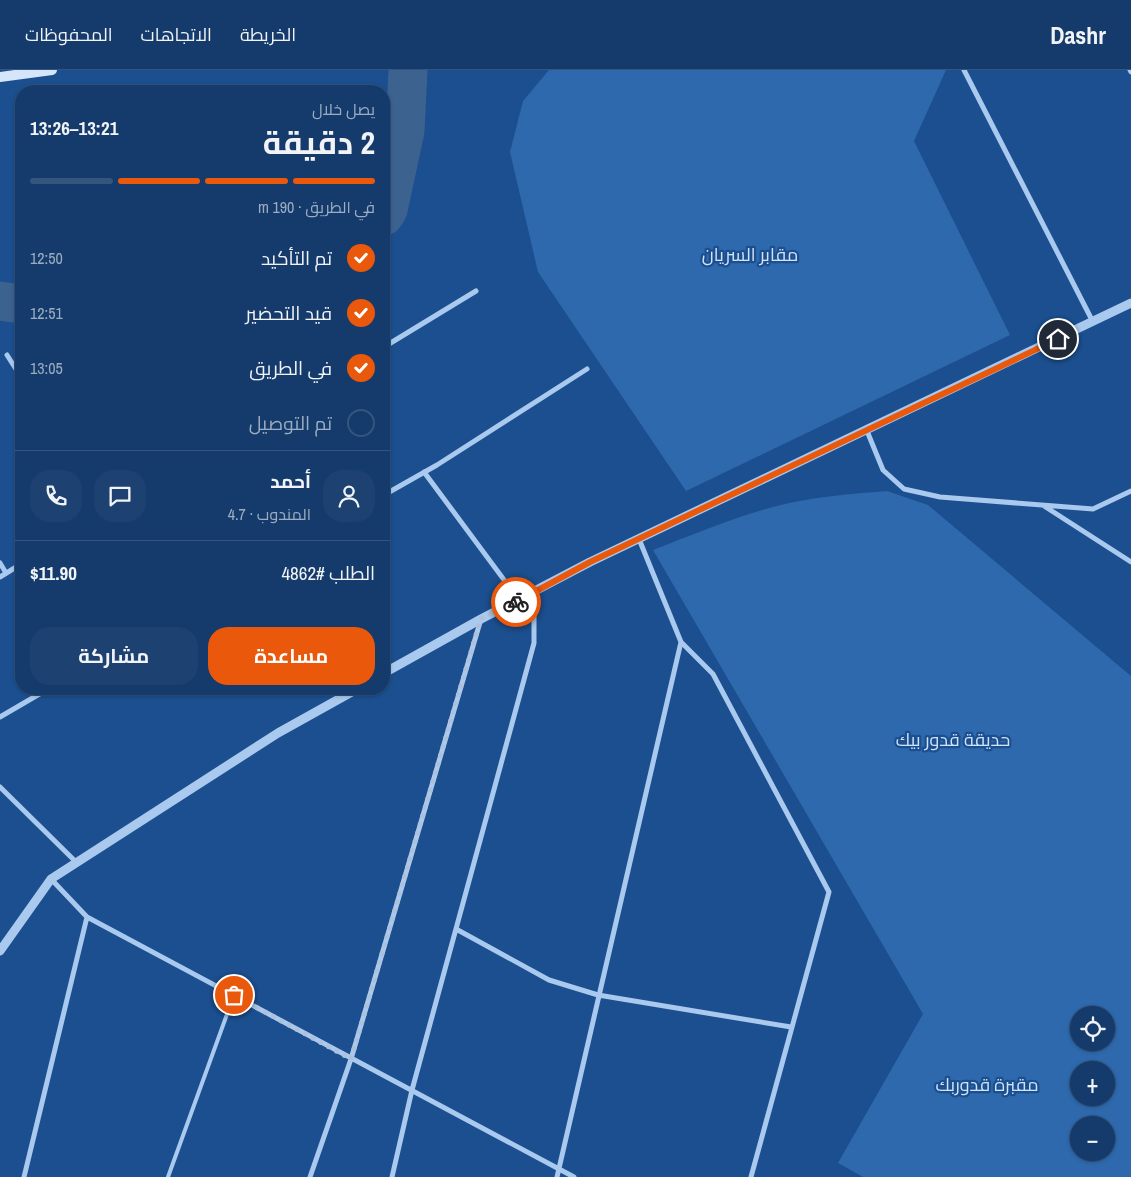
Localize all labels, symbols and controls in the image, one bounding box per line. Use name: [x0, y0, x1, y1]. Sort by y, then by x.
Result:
text: Dashr: [1050, 19, 1106, 51]
text: المحفوظات: [25, 22, 113, 47]
text: الاتجاهات: [141, 22, 212, 47]
text: الخريطة: [240, 22, 296, 47]
text: يصل خلال: [312, 98, 375, 120]
text: 13:21–13:26: [30, 115, 118, 141]
text: 2 دقيقة: [263, 121, 375, 164]
text: في الطريق · 190 m: [258, 196, 375, 218]
park label: مقابر السريان: [702, 242, 798, 267]
icon: check: [347, 244, 375, 272]
text: تم التأكيد: [261, 245, 332, 271]
text: 12:50: [30, 247, 63, 269]
icon: check: [347, 299, 375, 327]
text: قيد التحضير: [246, 300, 332, 326]
text: 12:51: [30, 302, 63, 324]
pin: [1037, 318, 1079, 360]
icon: home: [1044, 325, 1072, 353]
icon: check: [347, 354, 375, 382]
text: في الطريق: [249, 355, 332, 381]
text: 13:05: [30, 357, 63, 379]
text: تم التوصيل: [249, 410, 332, 436]
text: أحمد: [270, 468, 311, 494]
button: phone: [30, 470, 82, 522]
button: chat: [94, 470, 146, 522]
button: person: [323, 470, 375, 522]
text: المندوب · 4.7: [228, 503, 311, 525]
text: $11.90: [30, 560, 77, 586]
text: الطلب #4862: [281, 560, 375, 586]
courier: [491, 577, 541, 627]
icon: bike: [502, 588, 530, 616]
button: مشاركة: [30, 627, 198, 685]
button: مساعدة: [208, 627, 375, 685]
park label: حديقة قدور بيك: [896, 727, 1010, 752]
pin: [213, 974, 255, 1016]
icon: bag: [220, 981, 248, 1009]
map controls: [1070, 1006, 1115, 1161]
button: locate: [1070, 1006, 1115, 1051]
button: +: [1070, 1061, 1115, 1106]
park label: مقبرة قدوربك: [936, 1072, 1038, 1097]
button: −: [1070, 1116, 1115, 1161]

